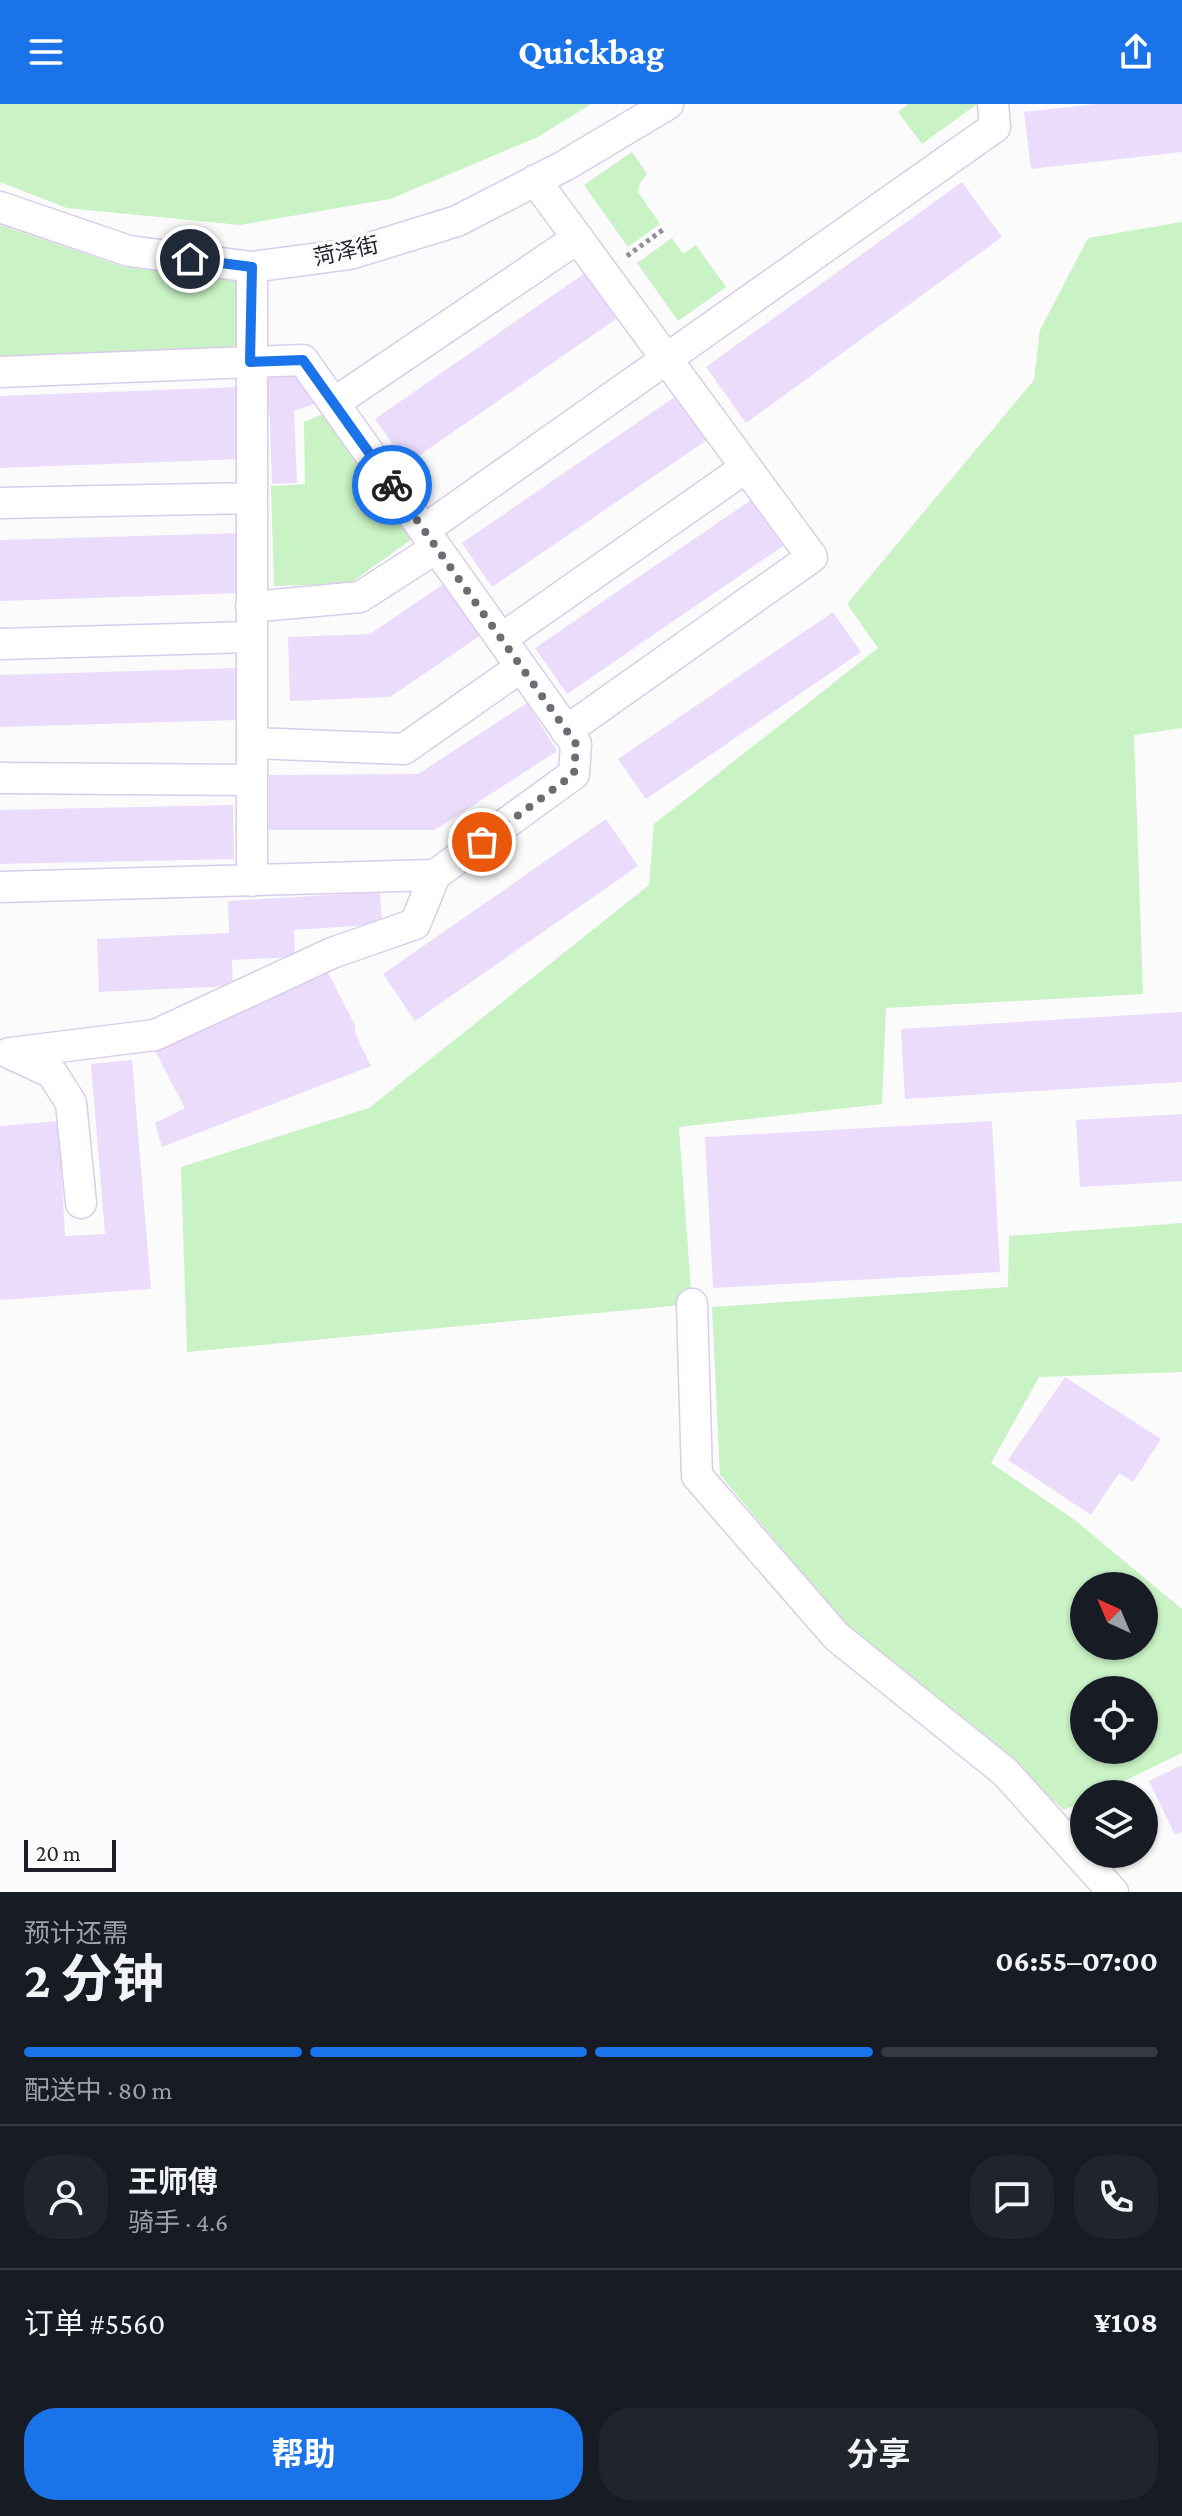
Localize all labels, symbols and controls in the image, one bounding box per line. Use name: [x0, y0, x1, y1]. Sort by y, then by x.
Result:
icon: menu: [24, 30, 68, 74]
icon: share: [1114, 30, 1158, 74]
text: Quickbag: [518, 32, 664, 72]
pin: [156, 225, 224, 293]
street label: 菏泽街: [311, 232, 381, 270]
icon: home: [168, 237, 212, 281]
courier: [352, 445, 432, 525]
icon: bike: [370, 463, 414, 507]
pin: [448, 808, 516, 876]
icon: bag: [460, 820, 504, 864]
north arrow: [1070, 1572, 1158, 1660]
map controls: [1070, 1572, 1158, 1868]
button: locate: [1070, 1676, 1158, 1764]
button: layers: [1070, 1780, 1158, 1868]
scale bar: [24, 1836, 116, 1872]
text: 20 m: [36, 1841, 81, 1866]
text: 预计还需: [24, 1919, 128, 1948]
text: 06:55–07:00: [995, 1944, 1158, 1977]
text: 2 分钟: [24, 1950, 165, 2008]
text: 配送中 · 80 m: [24, 2076, 172, 2105]
button: person: [24, 2155, 108, 2239]
button: chat: [970, 2155, 1054, 2239]
button: phone: [1074, 2155, 1158, 2239]
text: 王师傅: [128, 2165, 218, 2198]
text: 骑手 · 4.6: [128, 2208, 228, 2237]
text: ¥108: [1094, 2305, 1158, 2338]
text: 订单 #5560: [24, 2307, 165, 2340]
button: 帮助: [24, 2408, 583, 2500]
button: 分享: [599, 2408, 1158, 2500]

